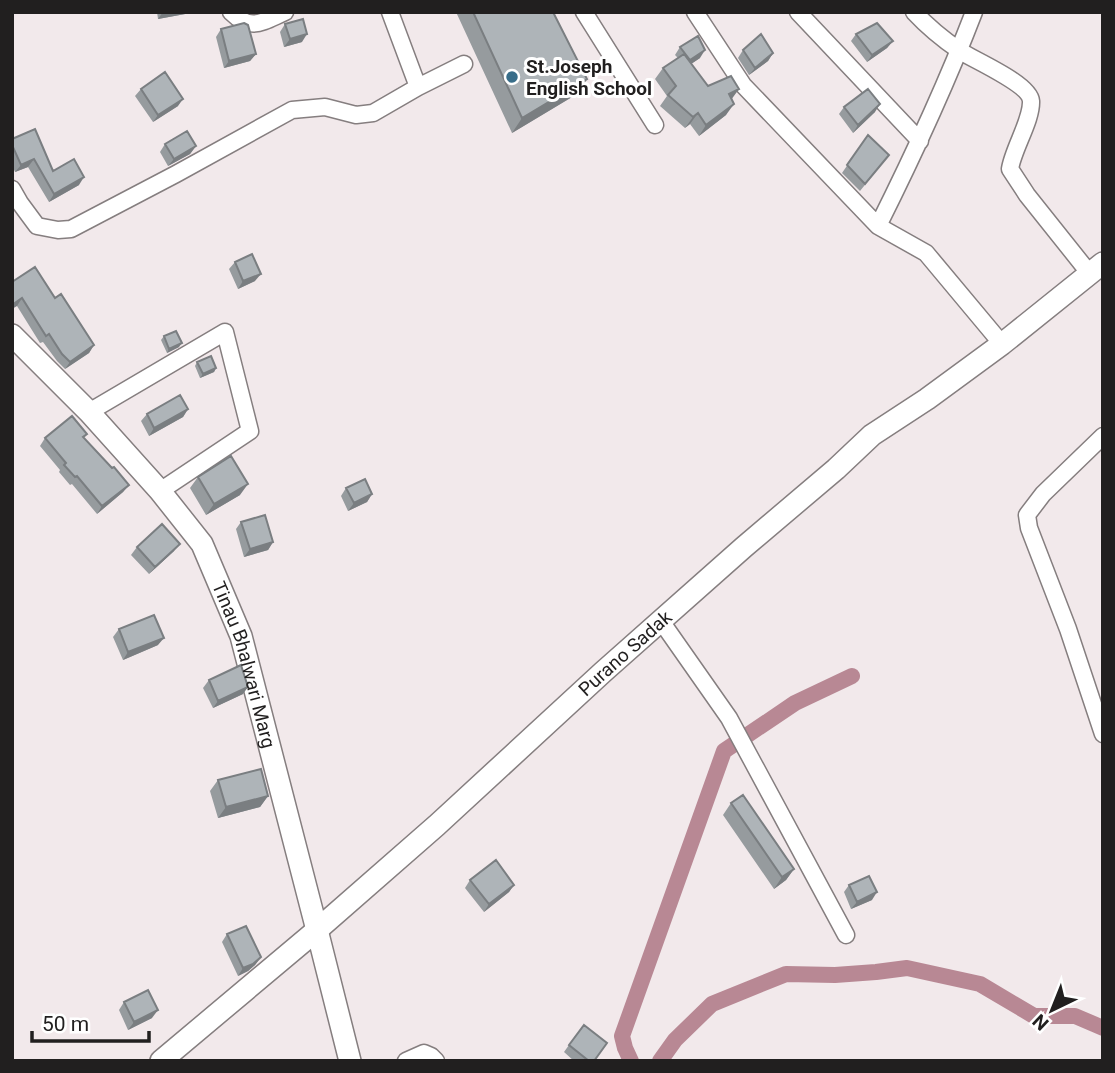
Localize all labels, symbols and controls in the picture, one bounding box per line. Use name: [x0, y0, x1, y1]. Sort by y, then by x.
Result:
place label: St.Joseph English School: [526, 55, 652, 100]
marker: St.Joseph English School: [504, 69, 520, 85]
street label: Tinau Bhalwari Marg: [208, 578, 281, 750]
street label: Purano Sadak: [573, 605, 677, 700]
north arrow: [1017, 975, 1087, 1045]
scale bar: [32, 1000, 149, 1044]
text: N: [1028, 1009, 1053, 1035]
text: 50 m: [42, 1012, 89, 1036]

